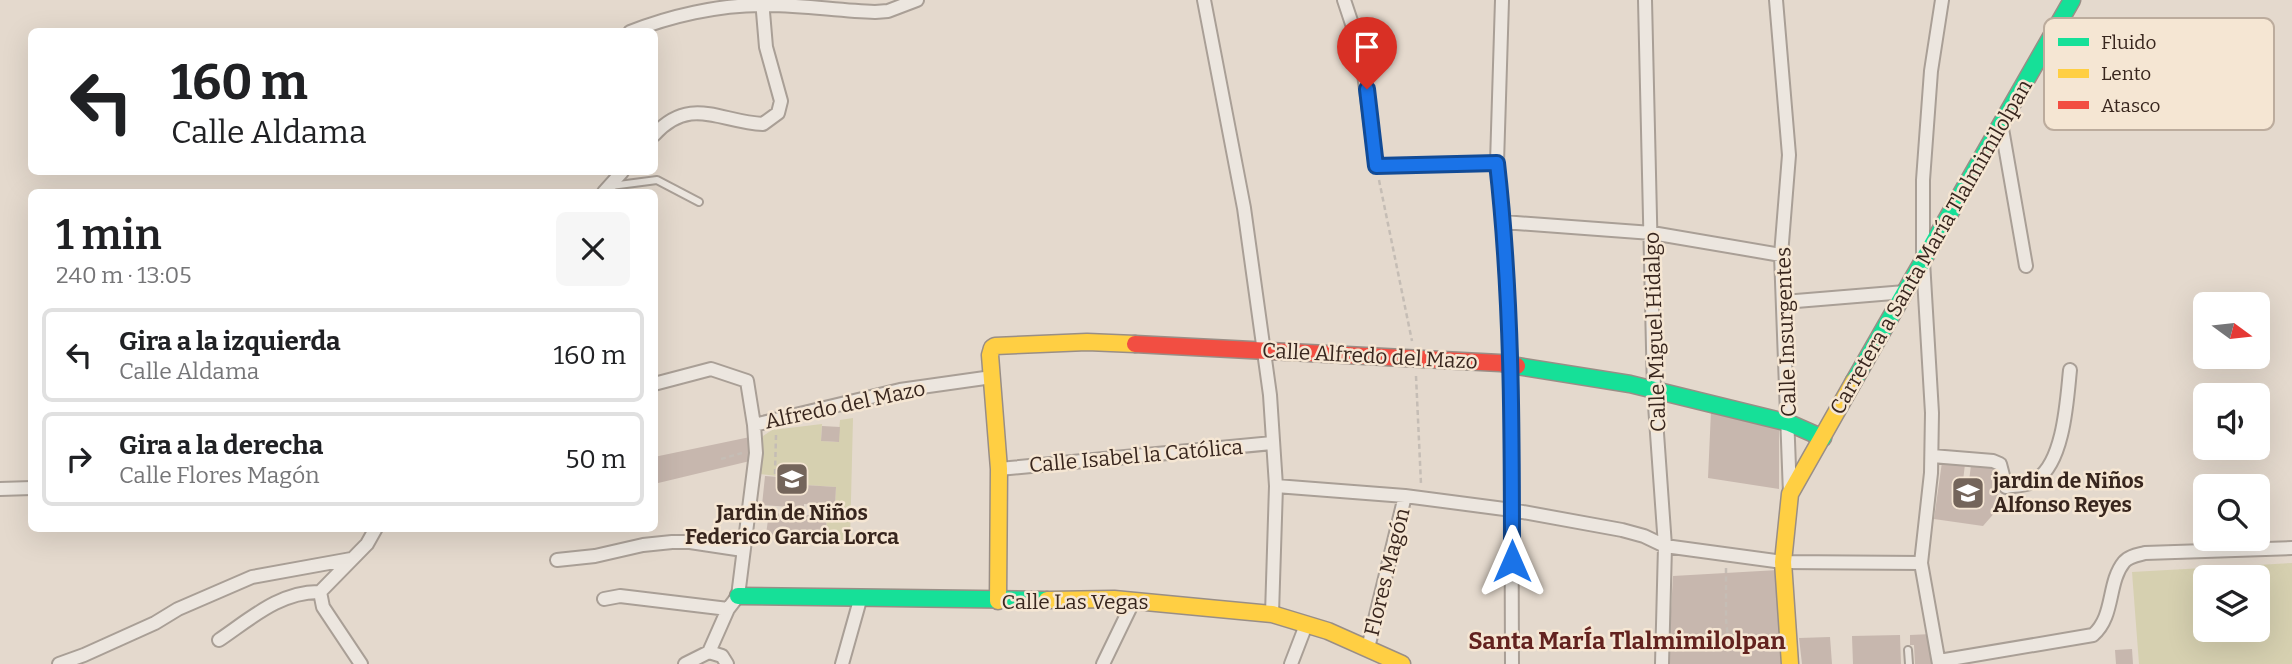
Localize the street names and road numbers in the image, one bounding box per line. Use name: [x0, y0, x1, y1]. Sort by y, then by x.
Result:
street label: Carretera a Santa María Tlalmimilolpan: [1824, 75, 2038, 419]
street label: Calle Miguel Hidalgo: [1639, 232, 1671, 432]
street label: Calle Insurgentes: [1770, 247, 1802, 417]
street label: Calle Alfredo del Mazo: [1262, 337, 1478, 375]
street label: Alfredo del Mazo: [762, 375, 928, 435]
street label: Calle Isabel la Católica: [1028, 434, 1244, 478]
street label: Flores Magón: [1359, 505, 1415, 639]
street label: Calle Las Vegas: [1002, 589, 1148, 615]

